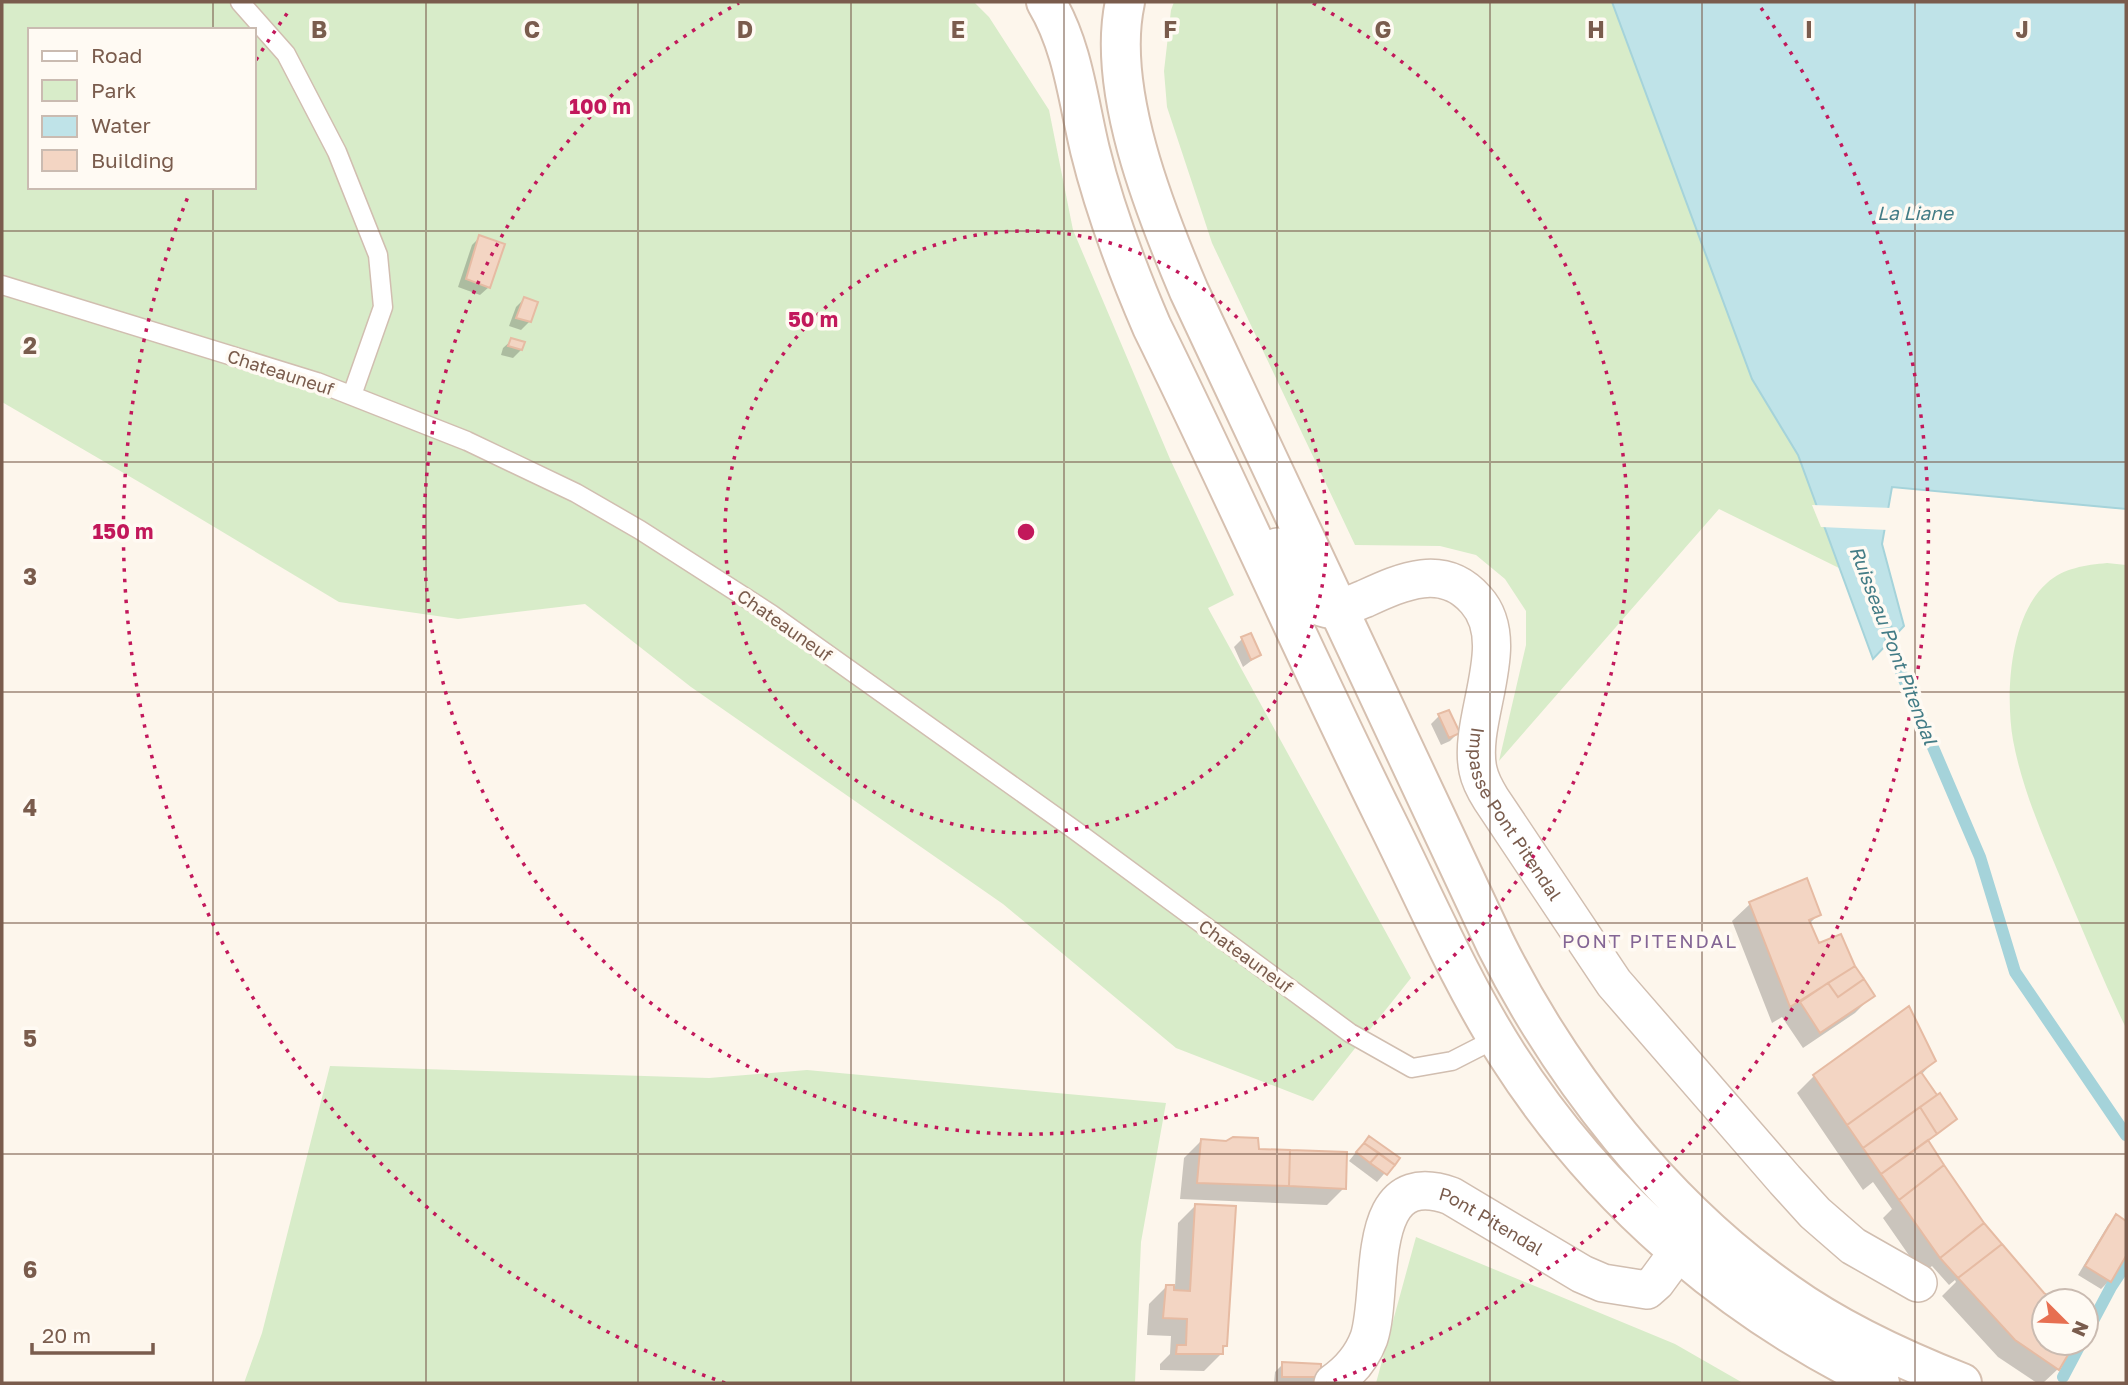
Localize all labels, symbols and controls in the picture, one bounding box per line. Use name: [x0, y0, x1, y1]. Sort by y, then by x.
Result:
text: B: [311, 15, 327, 43]
text: C: [524, 15, 540, 43]
text: D: [737, 15, 753, 43]
text: E: [951, 15, 965, 43]
text: F: [1163, 15, 1177, 43]
text: G: [1375, 15, 1391, 43]
text: H: [1587, 15, 1605, 43]
text: I: [1805, 15, 1813, 43]
text: J: [2015, 15, 2029, 43]
legend: [28, 28, 256, 189]
text: Road: [91, 42, 142, 68]
text: Park: [91, 77, 137, 103]
text: 100 m: [569, 93, 631, 119]
text: Water: [91, 112, 151, 138]
text: Building: [91, 147, 174, 173]
water label: La Liane: [1877, 201, 1955, 224]
text: 50 m: [788, 306, 838, 332]
text: 2: [23, 331, 37, 359]
street label: Chateauneuf: [225, 344, 338, 400]
text: 150 m: [93, 518, 153, 544]
centre of rings: [1014, 520, 1038, 544]
water label: Ruisseau Pont Pitendal: [1845, 542, 1943, 749]
text: 3: [23, 562, 37, 590]
street label: Chateauneuf: [733, 584, 837, 666]
street label: Impasse Pont Pitendal: [1465, 726, 1567, 905]
text: 4: [23, 793, 37, 821]
street label: Chateauneuf: [1195, 914, 1298, 998]
district label: PONT PITENDAL: [1562, 929, 1738, 952]
text: 5: [23, 1024, 37, 1052]
street label: Pont Pitendal: [1437, 1182, 1548, 1260]
text: 6: [23, 1255, 37, 1283]
north arrow: [2030, 1287, 2100, 1357]
scale bar: [32, 1312, 152, 1356]
text: N: [2068, 1318, 2094, 1340]
text: 20 m: [42, 1322, 91, 1348]

